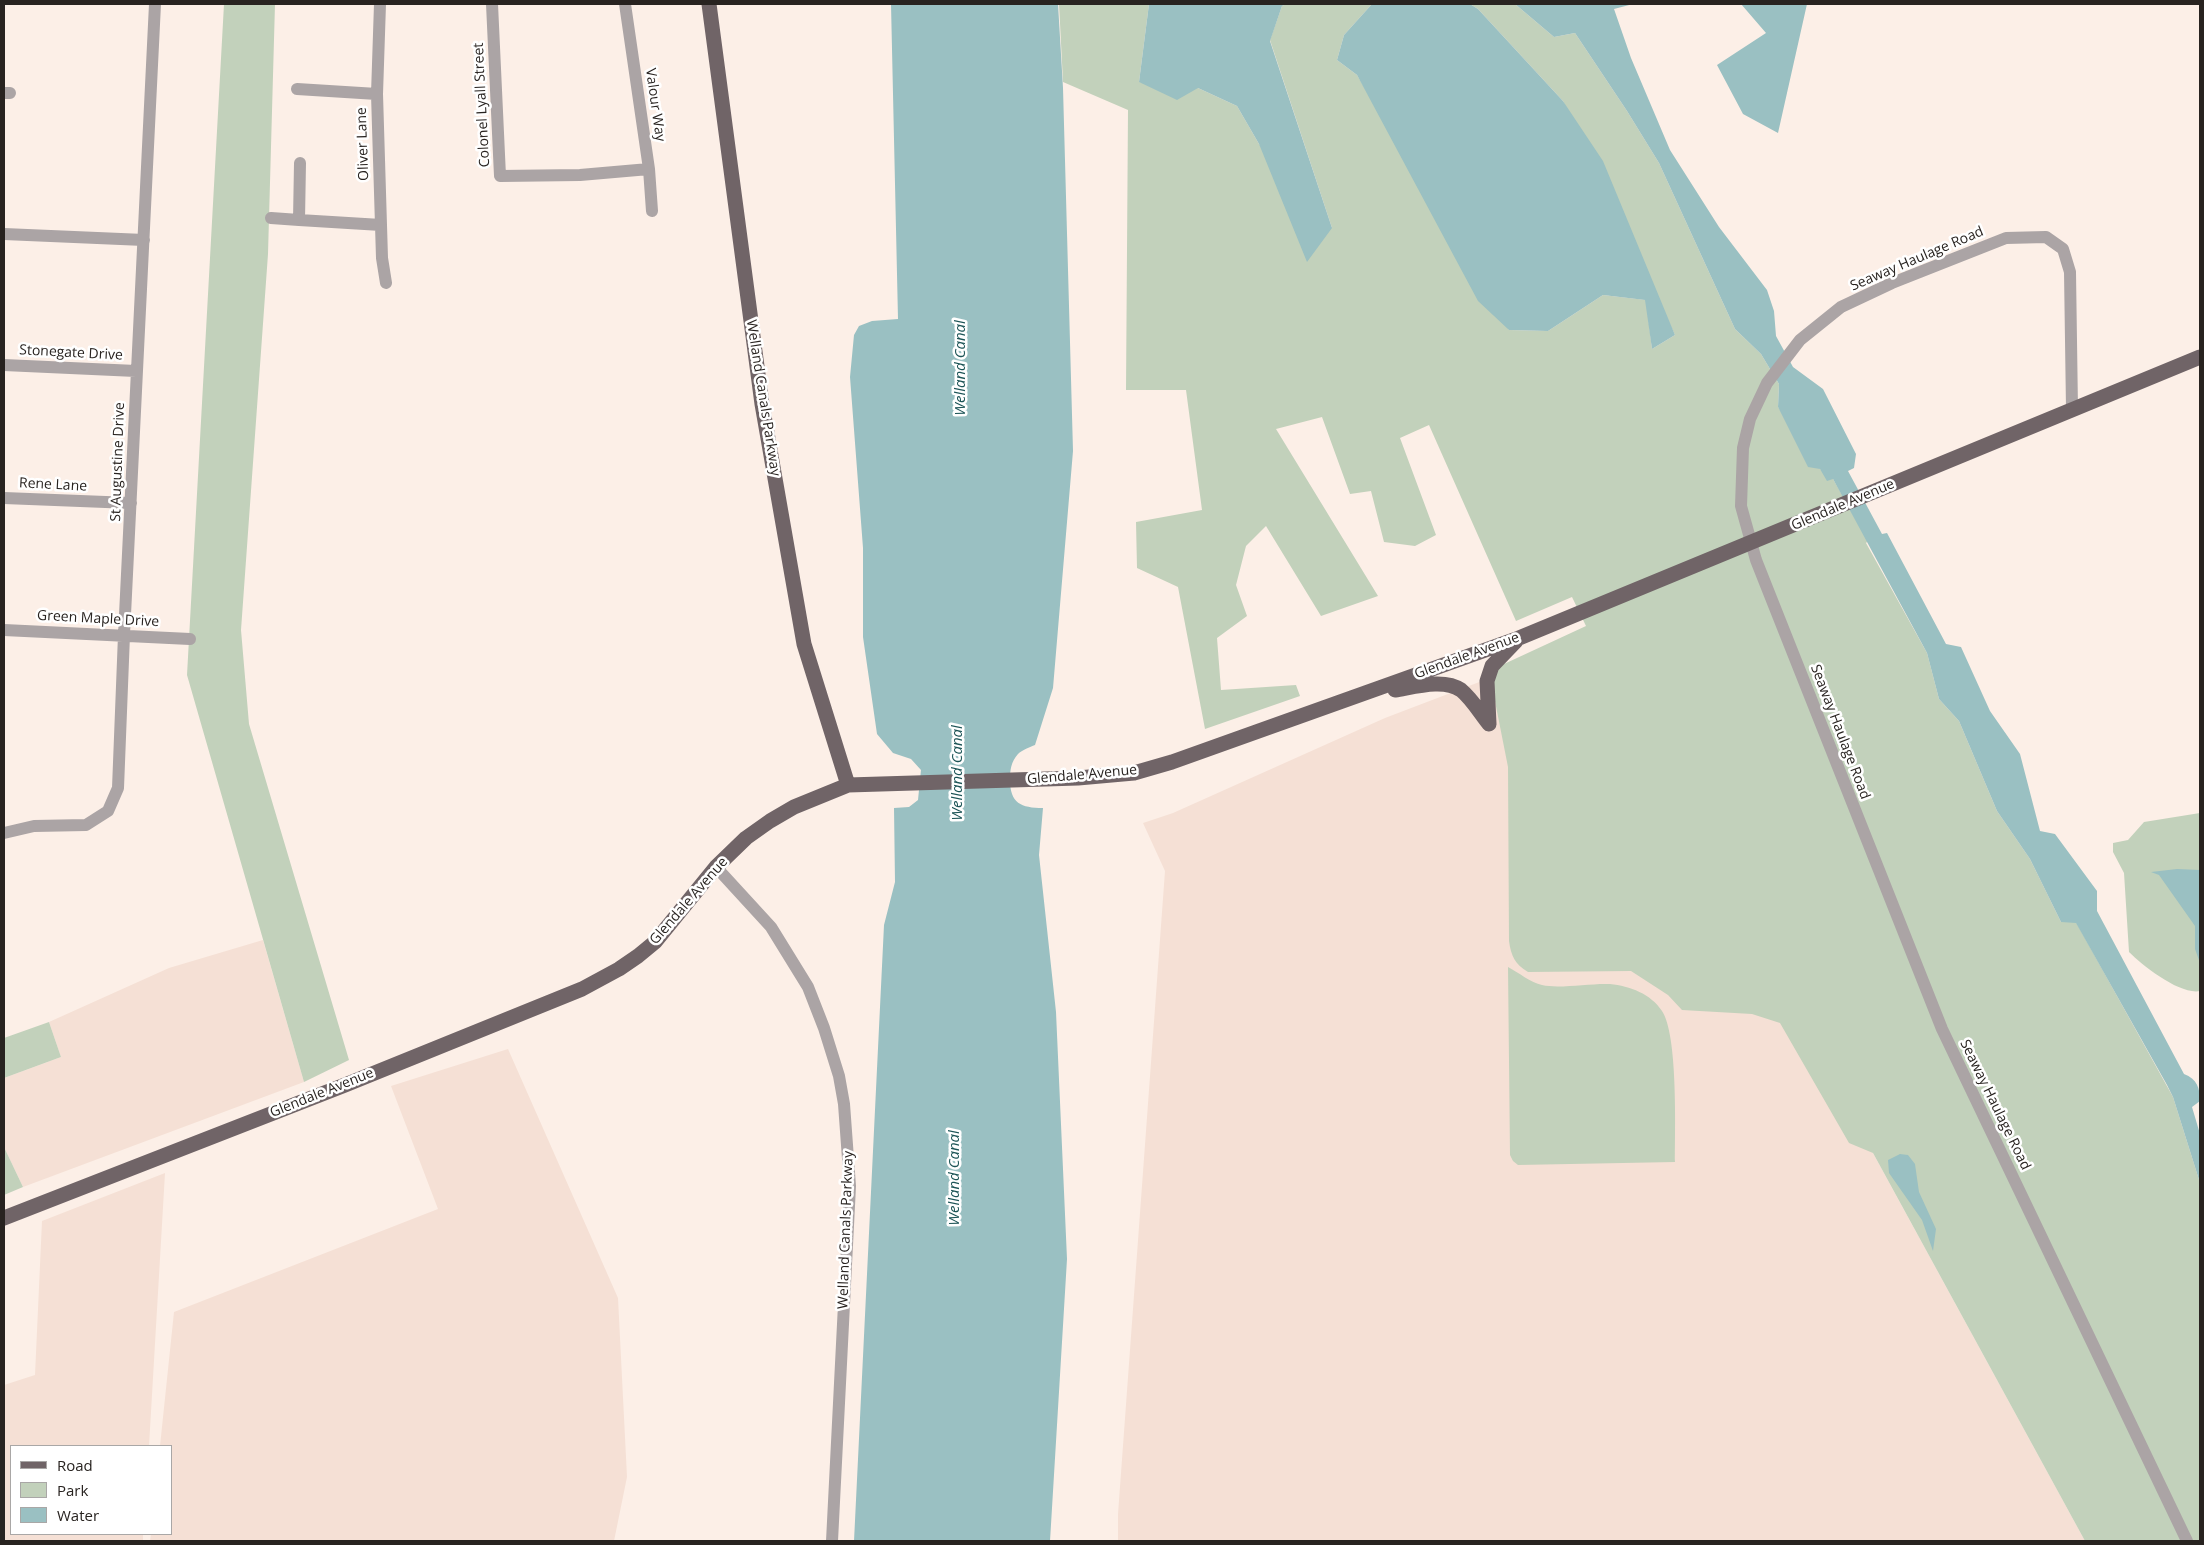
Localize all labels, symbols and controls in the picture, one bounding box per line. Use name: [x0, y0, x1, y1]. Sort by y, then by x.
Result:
street label: Colonel Lyall Street: [470, 42, 494, 168]
street label: Valour Way: [642, 67, 668, 143]
street label: Oliver Lane: [353, 107, 373, 181]
street label: Seaway Haulage Road: [1848, 223, 1986, 295]
street label: Welland Canals Parkway: [742, 319, 784, 477]
water label: Welland Canal: [952, 320, 970, 416]
street label: Stonegate Drive: [19, 342, 123, 364]
street label: St Augustine Drive: [108, 402, 128, 522]
street label: Rene Lane: [19, 475, 87, 495]
street label: Glendale Avenue: [1789, 476, 1897, 534]
street label: Green Maple Drive: [37, 607, 159, 631]
street label: Glendale Avenue: [1412, 629, 1522, 683]
street label: Seaway Haulage Road: [1807, 662, 1873, 802]
water label: Welland Canal: [949, 725, 967, 821]
street label: Glendale Avenue: [1026, 762, 1138, 788]
street label: Glendale Avenue: [646, 854, 732, 948]
street label: Seaway Haulage Road: [1956, 1037, 2034, 1173]
street label: Glendale Avenue: [268, 1065, 376, 1121]
water label: Welland Canal: [946, 1130, 964, 1226]
street label: Welland Canals Parkway: [835, 1151, 857, 1309]
legend: [10, 1445, 172, 1535]
text: Road: [57, 1455, 93, 1475]
text: Park: [57, 1480, 88, 1500]
text: Water: [57, 1505, 99, 1525]

